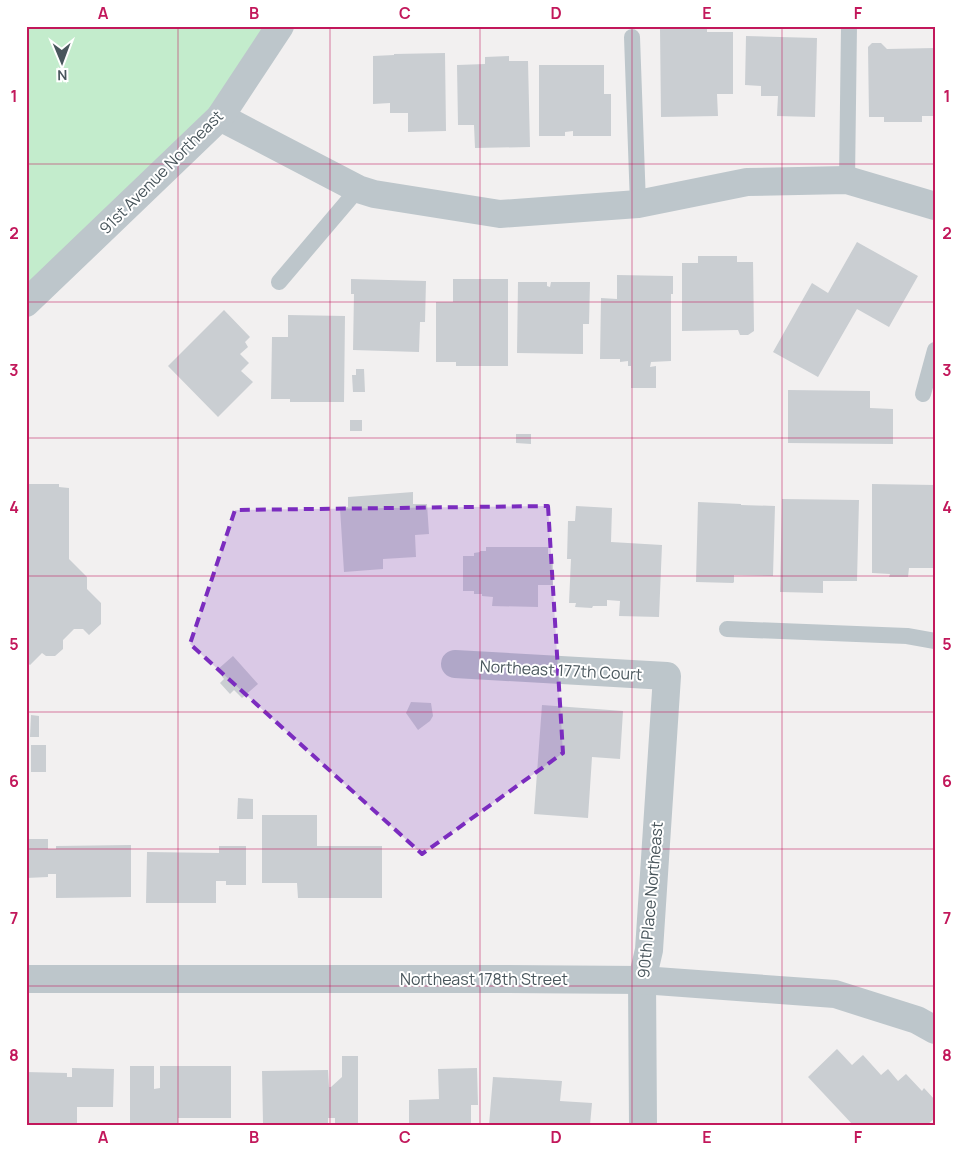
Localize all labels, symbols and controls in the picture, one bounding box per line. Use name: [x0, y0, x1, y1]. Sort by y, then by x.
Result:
text: A: [98, 2, 109, 24]
text: B: [249, 2, 259, 24]
text: C: [399, 2, 411, 24]
text: D: [550, 2, 562, 24]
text: E: [702, 2, 712, 24]
text: F: [854, 2, 863, 24]
north arrow: [38, 38, 88, 88]
text: N: [57, 66, 67, 85]
text: 1: [10, 85, 18, 107]
text: 1: [943, 85, 951, 107]
street label: 91st Avenue Northeast: [94, 105, 228, 239]
text: 2: [9, 222, 19, 244]
text: 2: [942, 222, 952, 244]
text: 3: [9, 359, 19, 381]
text: 3: [942, 359, 952, 381]
text: 4: [9, 496, 19, 518]
text: 4: [942, 496, 952, 518]
text: 5: [9, 633, 19, 655]
text: 5: [942, 633, 952, 655]
street label: Northeast 177th Court: [479, 655, 643, 685]
text: 6: [9, 770, 19, 792]
text: 6: [942, 770, 952, 792]
street label: 90th Place Northeast: [632, 821, 668, 979]
text: 7: [10, 907, 18, 929]
text: 7: [943, 907, 951, 929]
street label: Northeast 178th Street: [400, 968, 568, 990]
text: 8: [9, 1044, 19, 1066]
text: 8: [942, 1044, 952, 1066]
text: A: [98, 1126, 109, 1148]
text: B: [249, 1126, 259, 1148]
text: C: [399, 1126, 411, 1148]
text: D: [550, 1126, 562, 1148]
text: E: [702, 1126, 712, 1148]
text: F: [854, 1126, 863, 1148]

